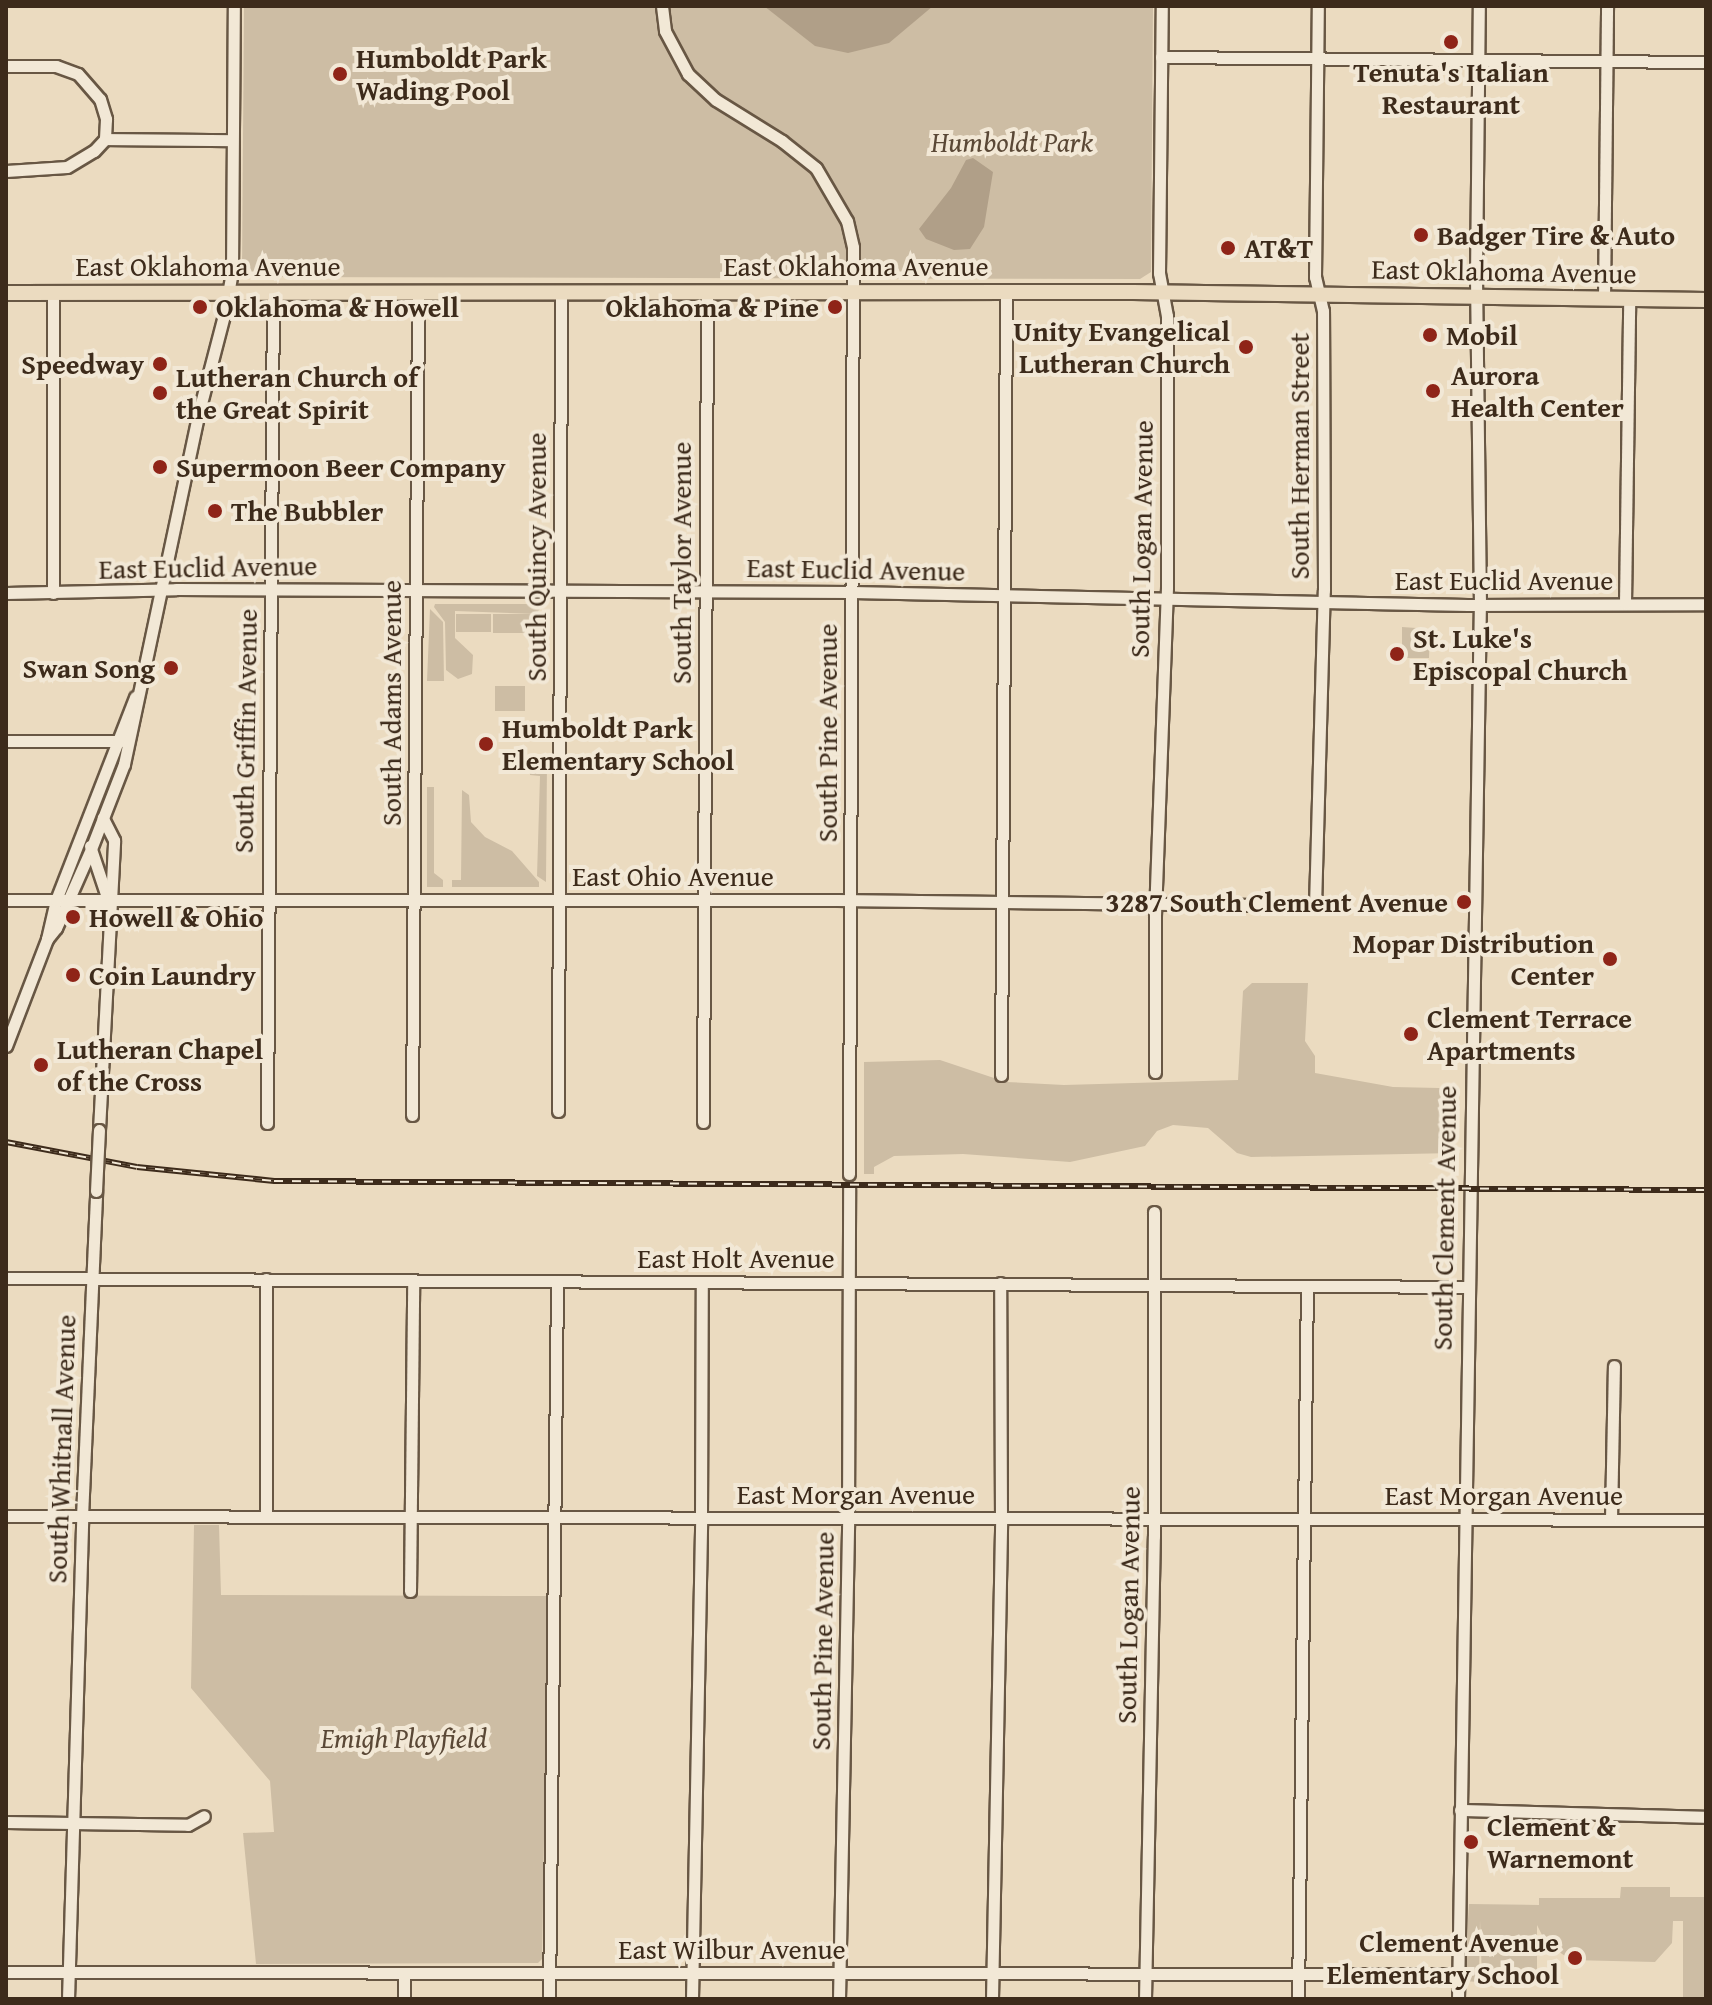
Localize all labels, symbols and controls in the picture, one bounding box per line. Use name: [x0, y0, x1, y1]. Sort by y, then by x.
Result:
marker: Tenuta's Italian Restaurant: [1442, 33, 1460, 51]
place label: Humboldt Park Wading Pool: [356, 41, 547, 107]
place label: Tenuta's Italian Restaurant: [1353, 55, 1549, 121]
marker: Humboldt Park Wading Pool: [331, 65, 349, 83]
park label: Humboldt Park: [931, 125, 1093, 159]
place label: Badger Tire & Auto: [1437, 218, 1675, 252]
marker: Badger Tire & Auto: [1412, 226, 1430, 244]
place label: AT&T: [1244, 231, 1313, 265]
marker: AT&T: [1219, 239, 1237, 257]
street label: East Oklahoma Avenue: [75, 249, 341, 283]
street label: East Oklahoma Avenue: [723, 249, 989, 283]
street label: East Oklahoma Avenue: [1371, 252, 1637, 290]
place label: Oklahoma & Howell: [216, 290, 459, 324]
place label: Oklahoma & Pine: [605, 290, 819, 324]
marker: Oklahoma & Howell: [191, 298, 209, 316]
marker: Oklahoma & Pine: [826, 298, 844, 316]
place label: Unity Evangelical Lutheran Church: [1013, 314, 1230, 380]
place label: Mobil: [1446, 318, 1518, 352]
marker: Mobil: [1421, 326, 1439, 344]
street label: South Herman Street: [1282, 333, 1316, 579]
marker: Unity Evangelical Lutheran Church: [1237, 338, 1255, 356]
place label: Speedway: [21, 347, 144, 381]
marker: Speedway: [151, 355, 169, 373]
place label: Aurora Health Center: [1451, 358, 1624, 424]
place label: Lutheran Church of the Great Spirit: [176, 360, 418, 426]
marker: Aurora Health Center: [1422, 380, 1444, 402]
marker: Lutheran Church of the Great Spirit: [151, 384, 169, 402]
street label: South Logan Avenue: [1122, 420, 1160, 658]
street label: South Quincy Avenue: [519, 432, 553, 682]
street label: South Taylor Avenue: [664, 442, 698, 684]
place label: Supermoon Beer Company: [176, 450, 506, 484]
marker: Supermoon Beer Company: [151, 458, 169, 476]
place label: The Bubbler: [231, 494, 383, 528]
marker: The Bubbler: [206, 502, 224, 520]
street label: East Euclid Avenue: [98, 548, 318, 586]
street label: East Euclid Avenue: [746, 550, 966, 588]
street label: East Euclid Avenue: [1395, 563, 1613, 597]
street label: South Adams Avenue: [374, 580, 408, 826]
street label: South Griffin Avenue: [226, 608, 264, 854]
place label: St. Luke's Episcopal Church: [1413, 621, 1627, 687]
street label: South Pine Avenue: [810, 624, 844, 842]
marker: St. Luke's Episcopal Church: [1388, 645, 1406, 663]
place label: Swan Song: [23, 651, 155, 685]
marker: Swan Song: [162, 659, 180, 677]
place label: Humboldt Park Elementary School: [502, 711, 734, 777]
marker: Humboldt Park Elementary School: [477, 735, 495, 753]
street label: East Ohio Avenue: [572, 859, 774, 893]
place label: 3287 South Clement Avenue: [1105, 885, 1448, 919]
marker: 3287 South Clement Avenue: [1455, 893, 1473, 911]
place label: Howell & Ohio: [89, 900, 263, 934]
marker: Howell & Ohio: [64, 908, 82, 926]
place label: Mopar Distribution Center: [1353, 926, 1594, 992]
marker: Mopar Distribution Center: [1601, 950, 1619, 968]
place label: Coin Laundry: [89, 958, 256, 992]
marker: Coin Laundry: [64, 966, 82, 984]
place label: Clement Terrace Apartments: [1427, 1001, 1632, 1067]
marker: Clement Terrace Apartments: [1402, 1025, 1420, 1043]
place label: Lutheran Chapel of the Cross: [57, 1032, 263, 1098]
marker: Lutheran Chapel of the Cross: [32, 1056, 50, 1074]
street label: South Clement Avenue: [1425, 1085, 1463, 1351]
street label: East Holt Avenue: [637, 1241, 835, 1275]
street label: South Whitnall Avenue: [40, 1314, 82, 1584]
street label: East Morgan Avenue: [737, 1477, 975, 1511]
street label: East Morgan Avenue: [1385, 1478, 1623, 1512]
street label: South Logan Avenue: [1109, 1486, 1147, 1724]
street label: South Pine Avenue: [803, 1531, 841, 1751]
park label: Emigh Playfield: [321, 1721, 487, 1755]
place label: Clement & Warnemont: [1487, 1809, 1633, 1875]
marker: Clement & Warnemont: [1462, 1833, 1480, 1851]
place label: Clement Avenue Elementary School: [1327, 1925, 1559, 1991]
street label: East Wilbur Avenue: [618, 1932, 846, 1966]
marker: Clement Avenue Elementary School: [1566, 1949, 1584, 1967]

